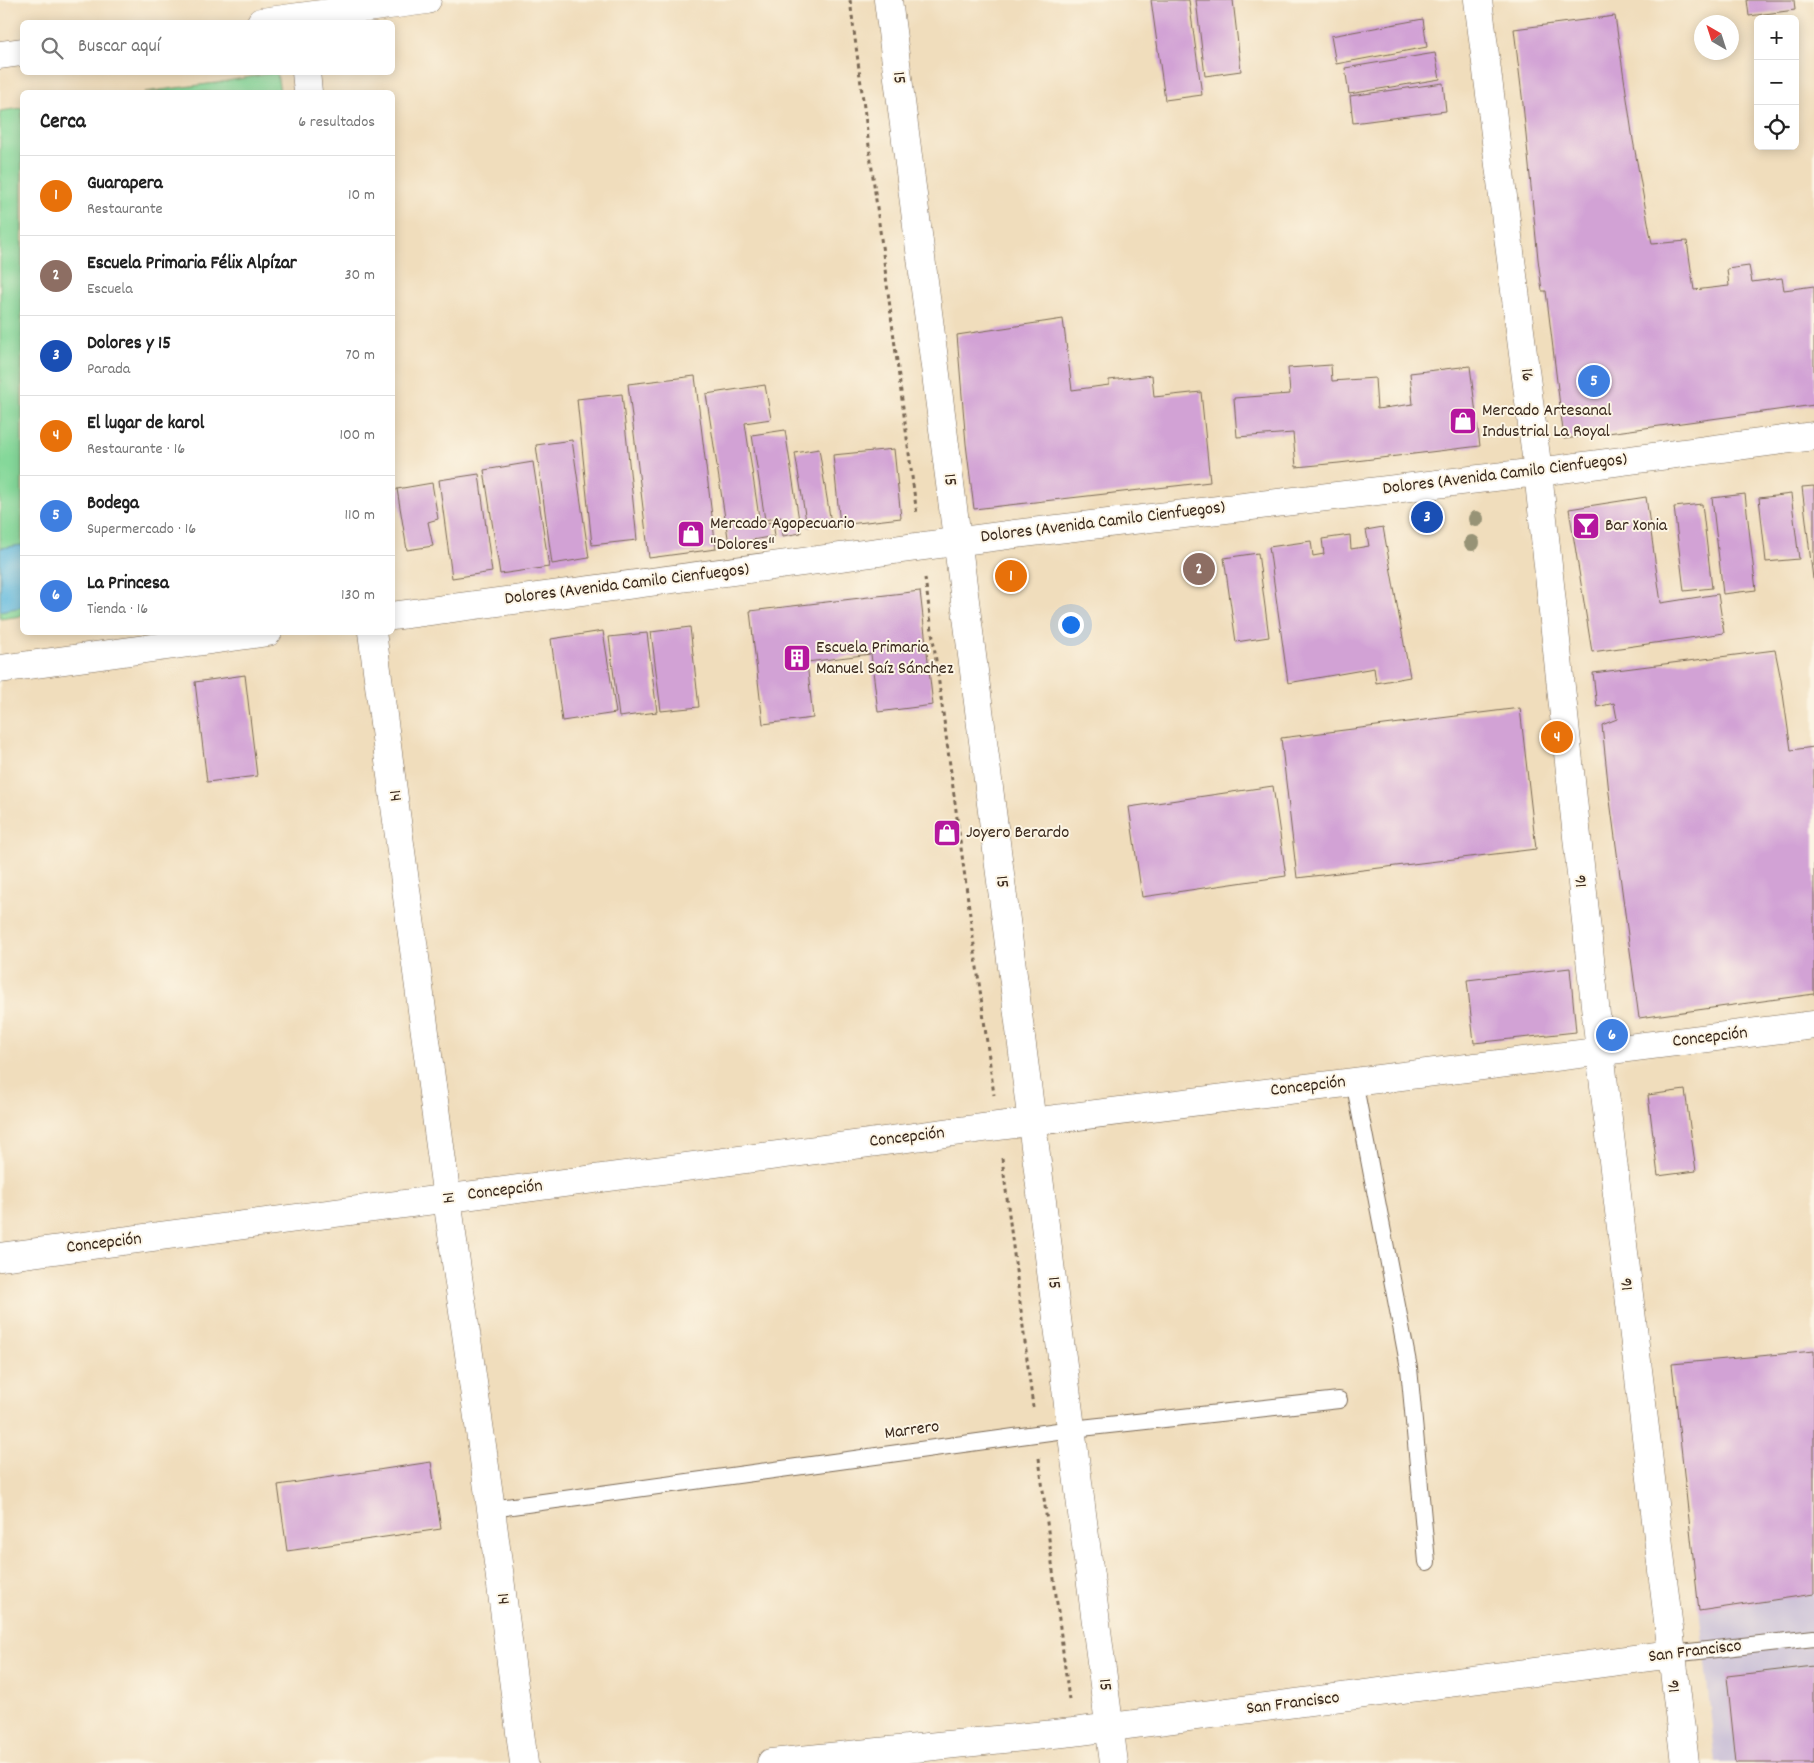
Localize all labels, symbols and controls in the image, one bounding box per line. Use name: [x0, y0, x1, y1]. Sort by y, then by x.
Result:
north arrow: [1694, 15, 1739, 60]
map controls: [1754, 15, 1799, 150]
button: +: [1754, 15, 1799, 60]
search box: [20, 20, 395, 75]
icon: search: [38, 34, 66, 62]
text: Buscar aquí: [78, 34, 160, 61]
button: −: [1754, 60, 1799, 105]
street label: 15: [885, 70, 911, 86]
button: locate: [1754, 105, 1799, 150]
text: Cerca: [40, 108, 86, 138]
text: 6 resultados: [298, 111, 375, 134]
text: Guarapera: [87, 171, 163, 198]
text: 1: [54, 184, 58, 207]
text: 10 m: [348, 184, 375, 207]
text: Restaurante: [87, 198, 163, 221]
text: Escuela Primaria Félix Alpízar: [87, 251, 297, 278]
text: 2: [53, 264, 60, 287]
text: 30 m: [345, 264, 375, 287]
text: Escuela: [87, 278, 133, 301]
text: Dolores y 15: [87, 331, 171, 358]
text: 3: [52, 344, 60, 367]
text: 70 m: [345, 344, 375, 367]
text: Parada: [87, 358, 130, 381]
pin: 5: [1578, 362, 1610, 400]
street label: 16: [1513, 367, 1539, 383]
place label: Mercado Artesanal Industrial La Royal: [1482, 399, 1612, 445]
shop icon: Mercado Artesanal Industrial La Royal: [1448, 406, 1478, 436]
text: El lugar de karol: [87, 411, 204, 438]
text: 4: [53, 424, 59, 447]
text: 100 m: [339, 424, 375, 447]
text: Restaurante · 16: [87, 438, 185, 461]
street label: Dolores (Avenida Camilo Cienfuegos): [1381, 448, 1629, 502]
street label: 15: [936, 472, 962, 488]
text: Bodega: [87, 491, 139, 518]
street label: Dolores (Avenida Camilo Cienfuegos): [979, 496, 1227, 550]
pin: 3: [1411, 498, 1443, 536]
text: 5: [52, 504, 60, 527]
text: 110 m: [345, 504, 375, 527]
bar icon: Bar Xonia: [1571, 511, 1601, 541]
place label: Mercado Agopecuario "Dolores": [710, 512, 855, 558]
place label: Bar Xonia: [1605, 514, 1668, 539]
text: Supermercado · 16: [87, 518, 196, 541]
shop icon: Mercado Agopecuario "Dolores": [676, 519, 706, 549]
pin: 2: [1183, 550, 1215, 588]
pin: 1: [995, 557, 1027, 595]
street label: Dolores (Avenida Camilo Cienfuegos): [503, 558, 751, 612]
text: La Princesa: [87, 571, 169, 598]
text: 6: [52, 584, 60, 607]
text: 130 m: [341, 584, 375, 607]
text: Tienda · 16: [87, 598, 148, 621]
your location: [1058, 612, 1084, 638]
place label: Escuela Primaria Manuel Saíz Sánchez: [816, 636, 954, 682]
building icon: Escuela Primaria Manuel Saíz Sánchez: [782, 643, 812, 673]
pin: 4: [1541, 718, 1573, 756]
street label: 14: [381, 789, 407, 803]
shop icon: Joyero Berardo: [932, 818, 962, 848]
place label: Joyero Berardo: [966, 821, 1069, 846]
street label: 16: [1569, 873, 1595, 889]
street label: 15: [988, 874, 1014, 890]
pin: 6: [1596, 1016, 1628, 1054]
street label: Concepción: [1671, 1021, 1749, 1055]
street label: Concepción: [1269, 1070, 1347, 1104]
street label: Concepción: [868, 1121, 946, 1155]
street label: Concepción: [466, 1174, 544, 1208]
street label: 14: [434, 1191, 460, 1205]
street label: Concepción: [65, 1227, 143, 1261]
street label: 15: [1040, 1275, 1066, 1291]
street label: 16: [1615, 1276, 1641, 1292]
street label: Marrero: [883, 1415, 941, 1447]
street label: 14: [489, 1592, 515, 1606]
street label: San Francisco: [1647, 1634, 1743, 1670]
street label: 15: [1091, 1677, 1117, 1693]
street label: 16: [1662, 1678, 1688, 1694]
street label: San Francisco: [1245, 1686, 1341, 1722]

